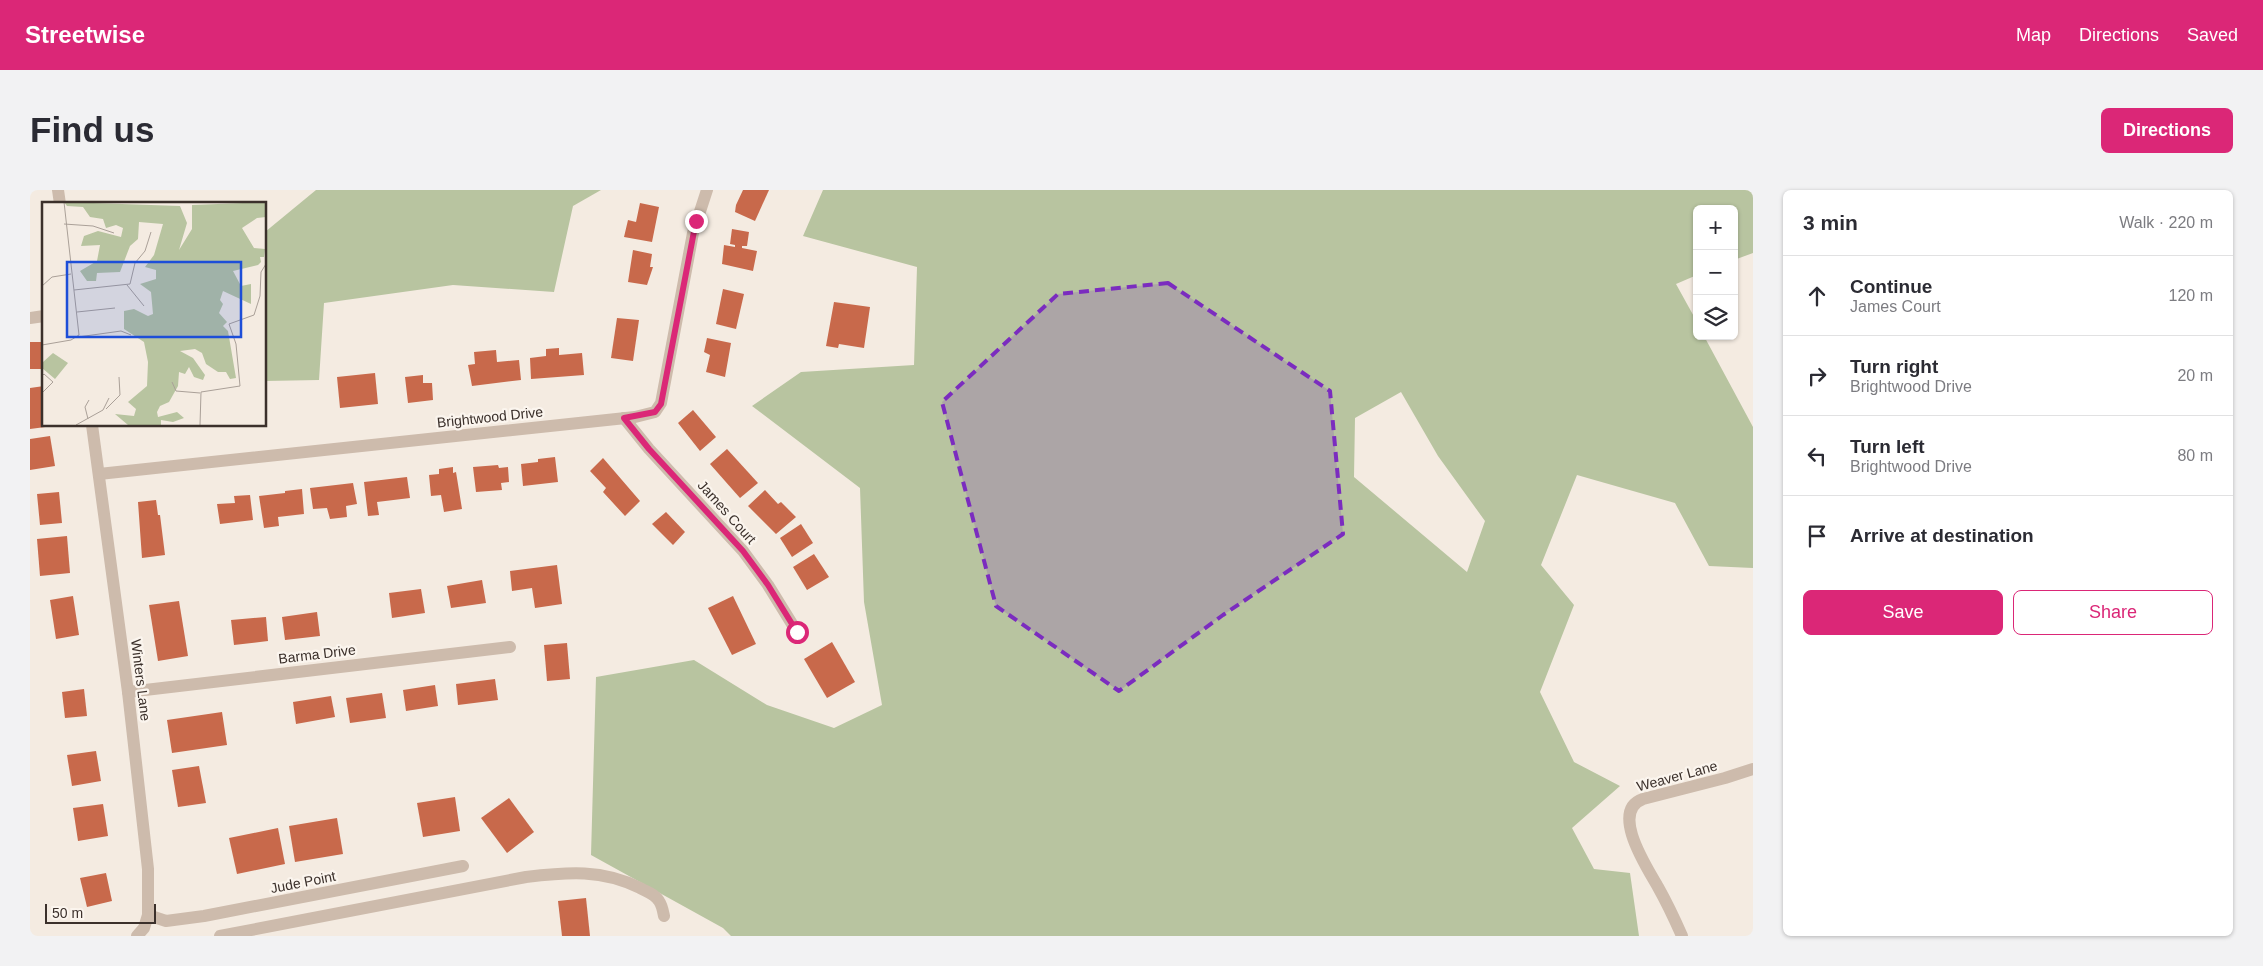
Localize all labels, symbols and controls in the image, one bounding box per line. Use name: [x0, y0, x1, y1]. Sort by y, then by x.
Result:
text: Streetwise: [25, 21, 145, 48]
text: Map: [2016, 25, 2051, 45]
text: Directions: [2079, 25, 2159, 45]
text: Saved: [2187, 25, 2238, 45]
button: Directions: [2101, 108, 2233, 153]
text: Find us: [30, 110, 154, 149]
inset map: [42, 202, 266, 426]
map controls: [1693, 205, 1738, 340]
button: +: [1693, 205, 1738, 250]
route end: [685, 210, 708, 233]
text: 3 min: [1803, 211, 1858, 234]
text: Walk · 220 m: [2119, 214, 2213, 231]
button: −: [1693, 250, 1738, 295]
text: Continue: [1850, 276, 1932, 297]
icon: ahead: [1803, 282, 1831, 310]
text: 120 m: [2169, 287, 2213, 304]
button: layers: [1693, 295, 1738, 340]
text: James Court: [1850, 298, 1941, 315]
text: Turn right: [1850, 356, 1938, 377]
icon: right: [1803, 362, 1831, 390]
text: 20 m: [2177, 367, 2213, 384]
text: Brightwood Drive: [1850, 378, 1972, 395]
street label: Brightwood Drive: [436, 403, 544, 431]
text: Turn left: [1850, 436, 1925, 457]
icon: left: [1803, 442, 1831, 470]
text: 80 m: [2177, 447, 2213, 464]
text: Brightwood Drive: [1850, 458, 1972, 475]
street label: James Court: [695, 477, 760, 547]
icon: arrive: [1803, 522, 1831, 550]
text: Arrive at destination: [1850, 525, 2034, 546]
button: Save: [1803, 590, 2003, 635]
button: Share: [2013, 590, 2213, 635]
route start: [786, 621, 809, 644]
street label: Winters Lane: [128, 638, 154, 722]
street label: Barma Drive: [277, 641, 357, 667]
street label: Weaver Lane: [1635, 757, 1719, 794]
street label: Jude Point: [269, 868, 337, 896]
scale bar: [45, 901, 156, 924]
text: 50 m: [52, 905, 83, 921]

